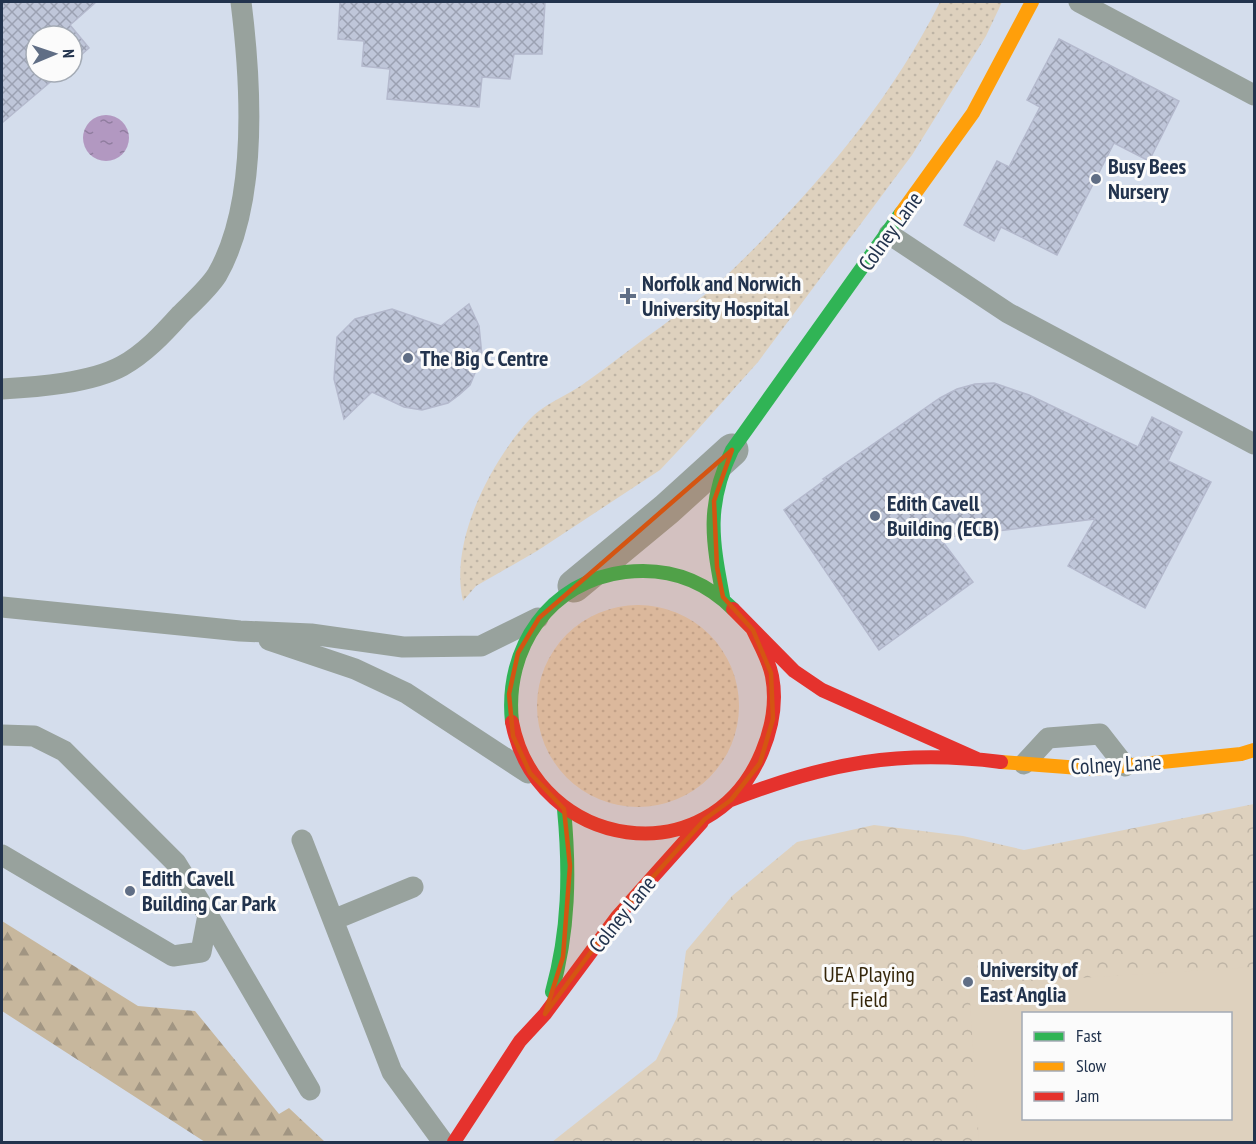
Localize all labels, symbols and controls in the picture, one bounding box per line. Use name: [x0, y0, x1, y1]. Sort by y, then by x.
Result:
north arrow: [24, 24, 84, 84]
text: N: [59, 49, 79, 58]
place label: Busy Bees Nursery: [1108, 152, 1187, 205]
marker: Busy Bees Nursery: [1089, 172, 1103, 186]
street label: Colney Lane: [852, 186, 928, 276]
place label: Norfolk and Norwich University Hospital: [642, 269, 801, 322]
marker: Norfolk and Norwich University Hospital: [619, 287, 637, 305]
place label: The Big C Centre: [420, 344, 549, 372]
marker: The Big C Centre: [401, 351, 415, 365]
place label: Edith Cavell Building (ECB): [887, 489, 999, 542]
marker: Edith Cavell Building (ECB): [868, 509, 882, 523]
street label: Colney Lane: [1070, 748, 1162, 780]
place label: Edith Cavell Building Car Park: [142, 864, 277, 917]
street label: Colney Lane: [582, 870, 662, 958]
marker: Edith Cavell Building Car Park: [123, 884, 137, 898]
place label: University of East Anglia: [980, 955, 1078, 1008]
park label: UEA Playing Field: [823, 960, 915, 1013]
marker: University of East Anglia: [961, 975, 975, 989]
legend: [1022, 1012, 1232, 1120]
text: Fast: [1076, 1024, 1102, 1047]
text: Slow: [1076, 1054, 1107, 1077]
text: Jam: [1075, 1084, 1099, 1107]

